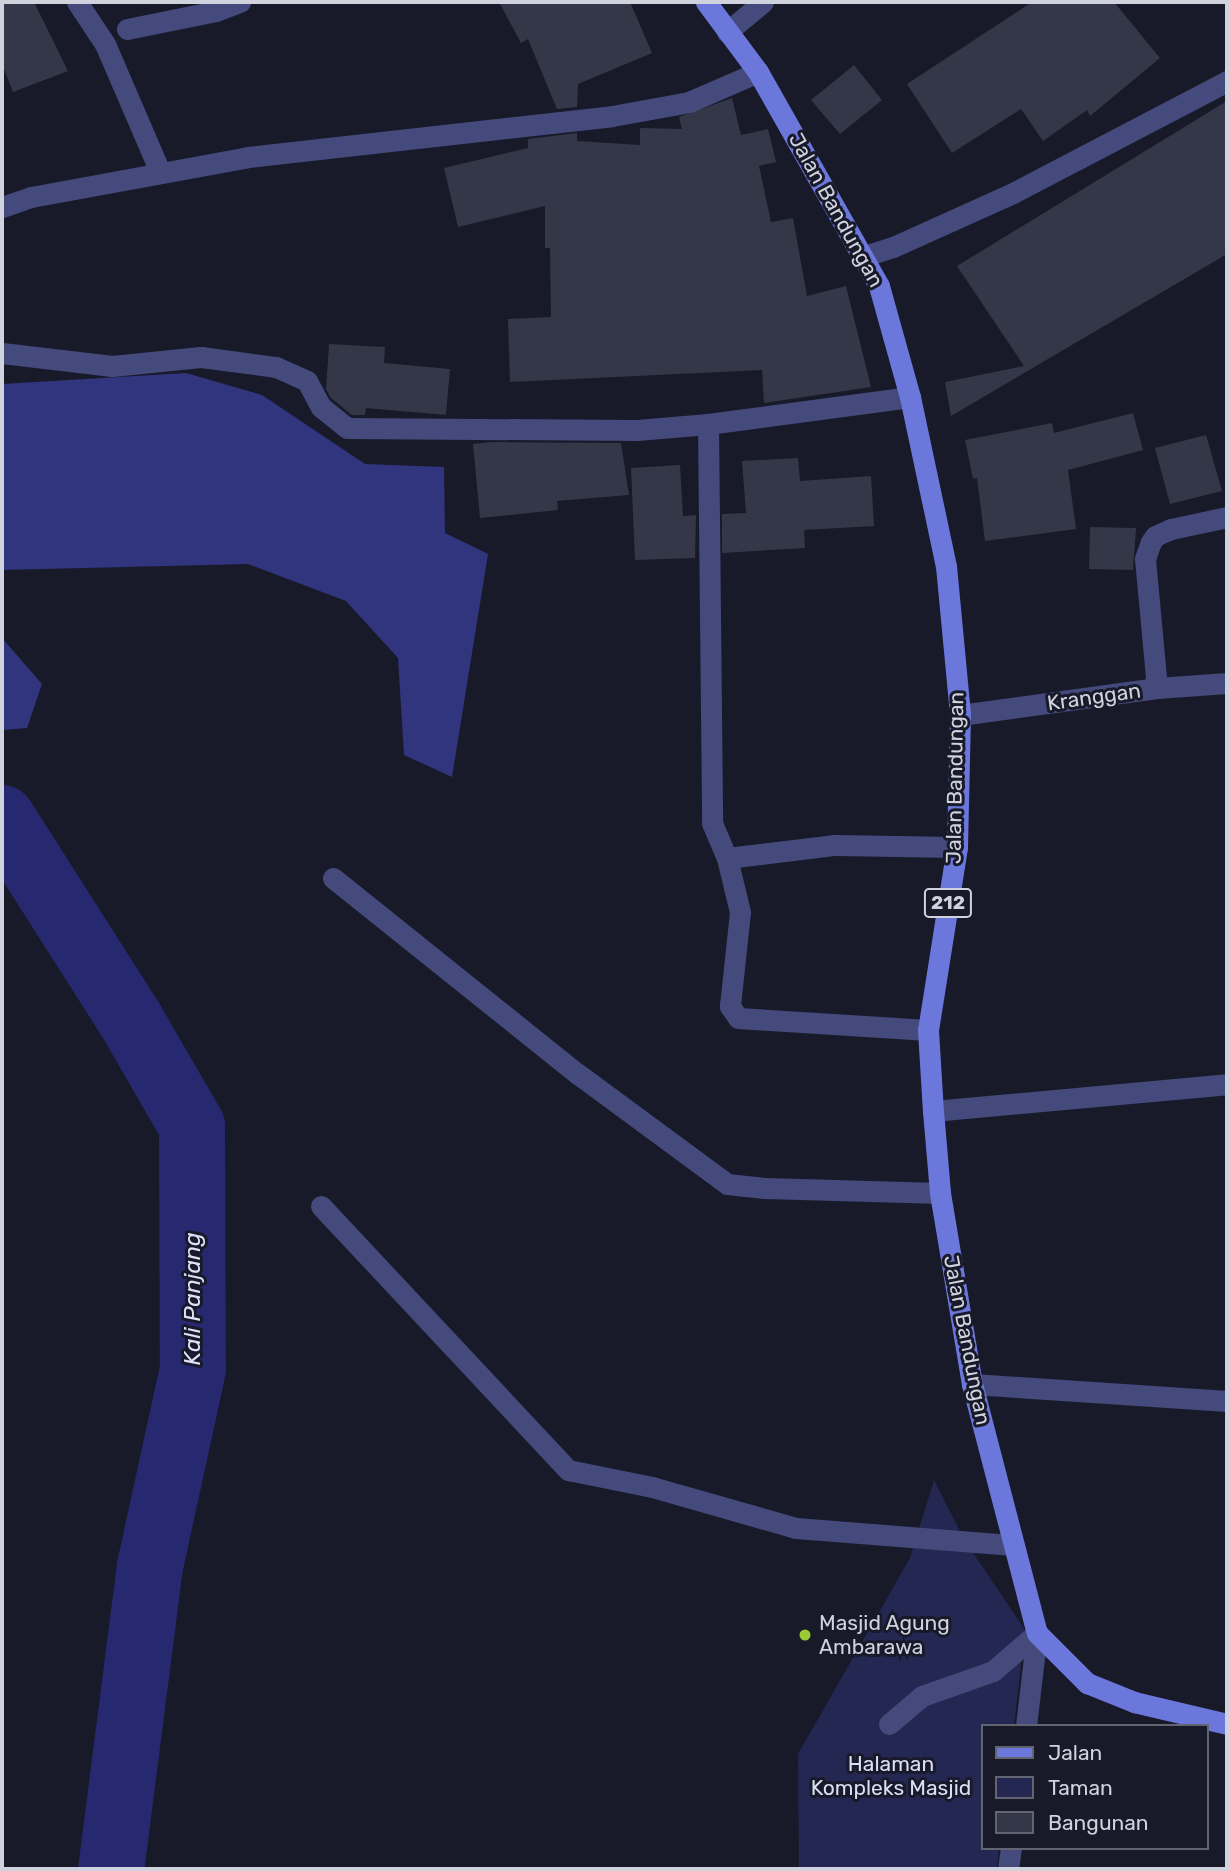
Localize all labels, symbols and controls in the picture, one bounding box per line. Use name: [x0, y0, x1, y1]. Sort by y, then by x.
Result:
street label: Jalan Bandungan: [783, 128, 889, 292]
street label: Kranggan: [1046, 678, 1142, 716]
street label: Jalan Bandungan: [941, 692, 969, 864]
road number: 212: [923, 888, 972, 918]
water label: Kali Panjang: [178, 1232, 206, 1366]
street label: Jalan Bandungan: [938, 1253, 996, 1427]
place label: Masjid Agung Ambarawa: [819, 1610, 950, 1660]
marker: Masjid Agung Ambarawa: [797, 1627, 813, 1643]
legend: [981, 1724, 1208, 1850]
text: Jalan: [1048, 1740, 1102, 1765]
park label: Halaman Kompleks Masjid: [811, 1751, 971, 1801]
text: Taman: [1048, 1775, 1113, 1800]
text: Bangunan: [1048, 1810, 1149, 1835]

